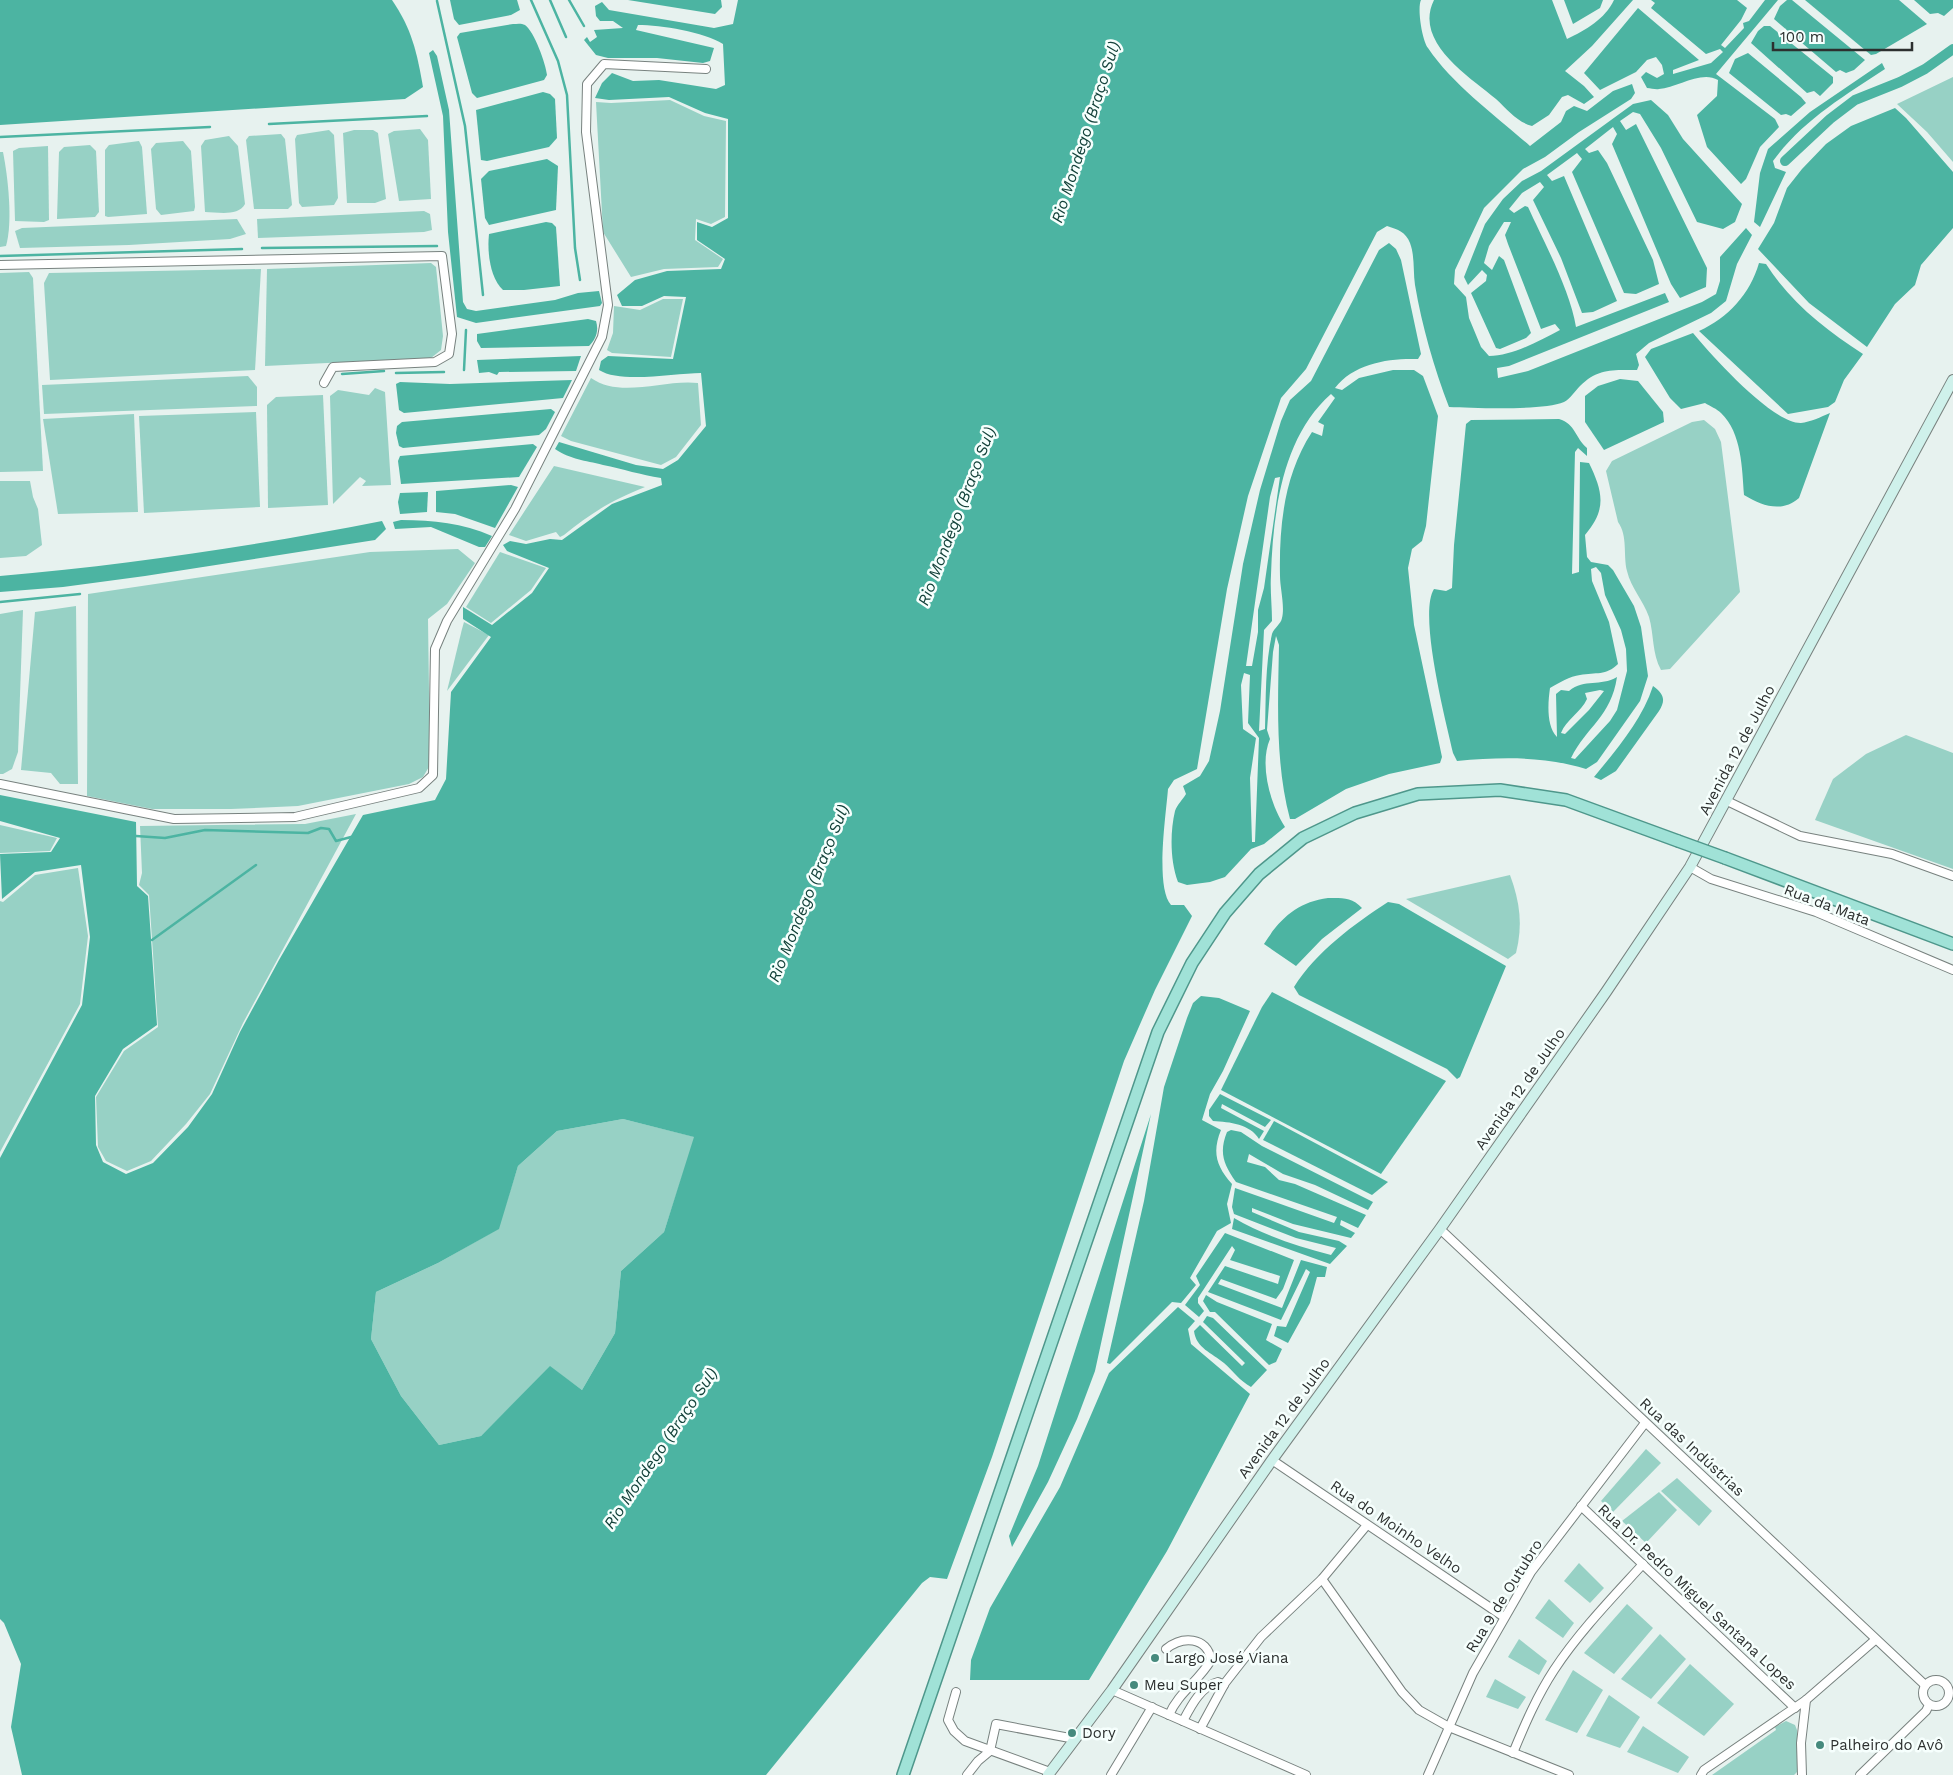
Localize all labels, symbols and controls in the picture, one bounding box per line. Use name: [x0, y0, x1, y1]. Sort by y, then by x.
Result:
scale bar: [1773, 20, 1912, 52]
text: 100 m: [1780, 28, 1824, 46]
water label: Rio Mondego (Braço Sul): [1047, 39, 1124, 225]
water label: Rio Mondego (Braço Sul): [914, 424, 999, 608]
street label: Avenida 12 de Julho: [1695, 682, 1779, 818]
water label: Rio Mondego (Braço Sul): [764, 802, 853, 985]
street label: Rua da Mata: [1781, 880, 1873, 930]
street label: Avenida 12 de Julho: [1471, 1025, 1569, 1153]
street label: Avenida 12 de Julho: [1234, 1354, 1334, 1482]
water label: Rio Mondego (Braço Sul): [600, 1364, 721, 1532]
street label: Rua das Indústrias: [1636, 1394, 1748, 1500]
street label: Rua do Moinho Velho: [1327, 1476, 1465, 1578]
street label: Rua Dr. Pedro Miguel Santana Lopes: [1594, 1500, 1800, 1694]
street label: Rua 9 de Outubro: [1462, 1536, 1546, 1656]
place label: Largo José Viana: [1165, 1649, 1289, 1667]
marker: Largo José Viana: [1149, 1652, 1161, 1664]
place label: Meu Super: [1144, 1676, 1223, 1694]
marker: Meu Super: [1128, 1679, 1140, 1691]
place label: Dory: [1082, 1724, 1116, 1742]
marker: Dory: [1066, 1727, 1078, 1739]
place label: Palheiro do Avô: [1830, 1736, 1943, 1754]
marker: Palheiro do Avô: [1814, 1739, 1826, 1751]

